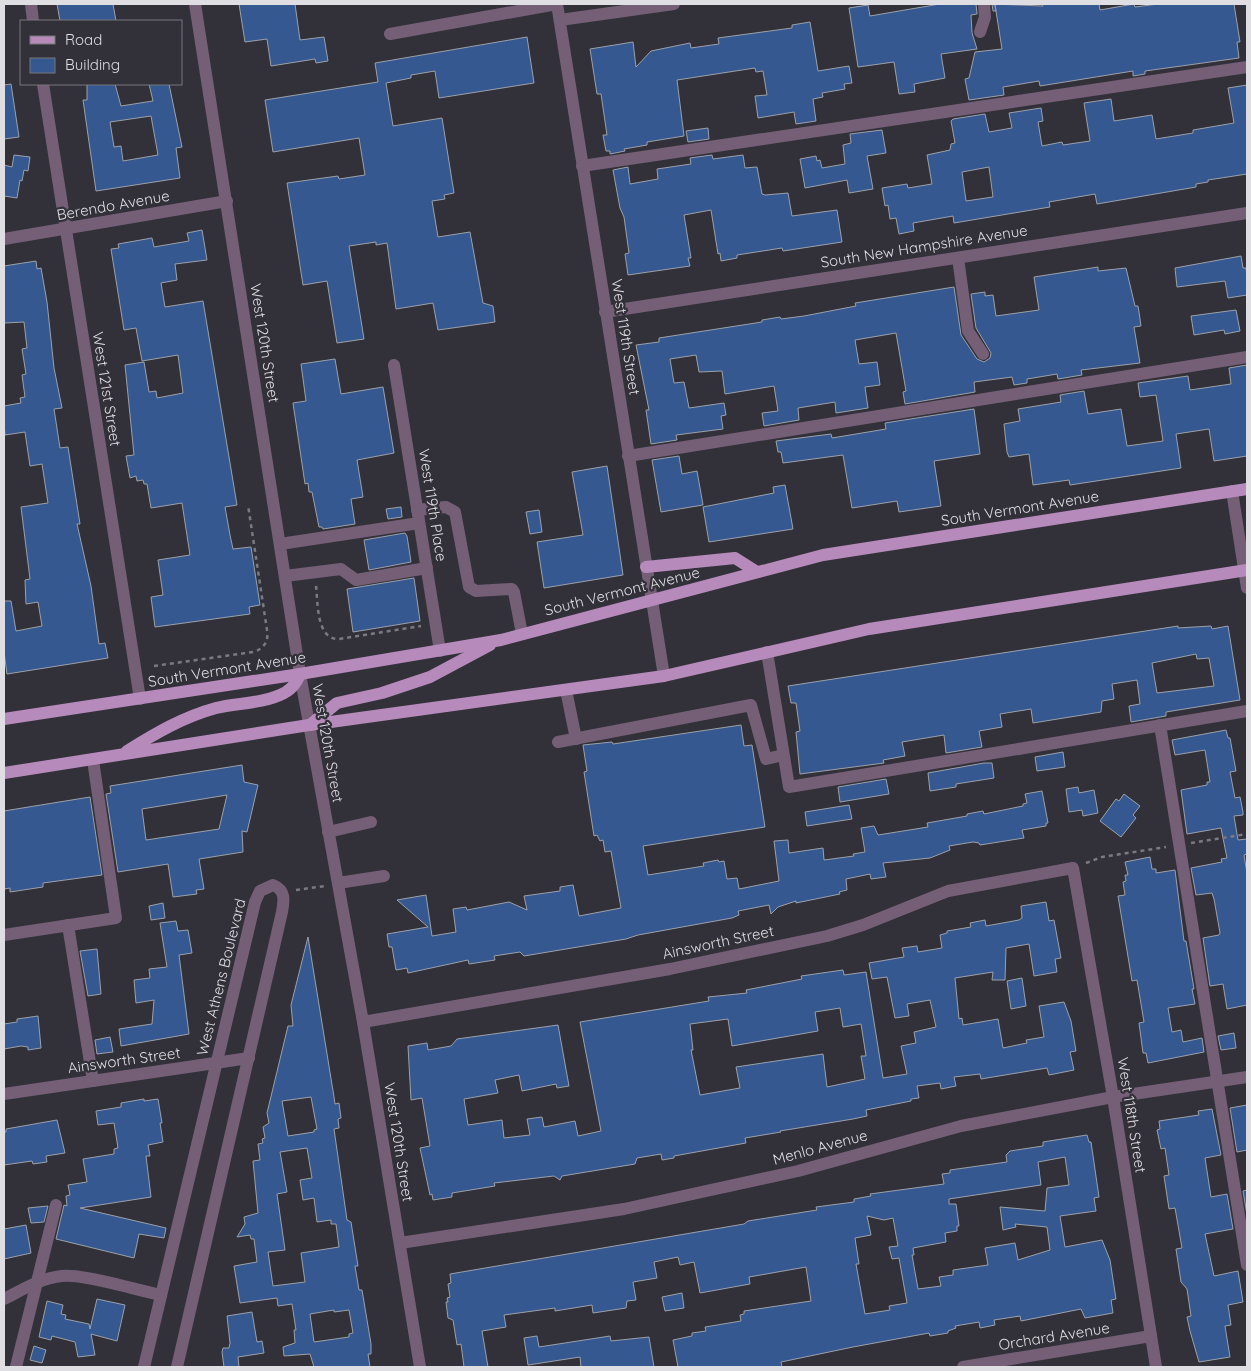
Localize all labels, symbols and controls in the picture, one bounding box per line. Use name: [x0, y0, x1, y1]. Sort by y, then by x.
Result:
legend: [20, 20, 182, 85]
text: Road: [65, 30, 102, 49]
text: Building: [65, 55, 120, 74]
street label: Berendo Avenue: [55, 186, 171, 224]
street label: South New Hampshire Avenue: [819, 220, 1029, 272]
street label: West 119th Street: [607, 278, 645, 396]
street label: West 120th Street: [246, 282, 284, 404]
street label: West 121st Street: [89, 330, 125, 448]
street label: West 119th Place: [415, 447, 451, 563]
street label: South Vermont Avenue: [940, 486, 1100, 530]
street label: South Vermont Avenue: [542, 562, 702, 620]
street label: South Vermont Avenue: [147, 647, 307, 691]
street label: West 120th Street: [308, 682, 348, 804]
street label: West Athens Boulevard: [192, 897, 250, 1057]
street label: Ainsworth Street: [661, 921, 775, 963]
street label: Ainsworth Street: [67, 1043, 181, 1077]
street label: West 118th Street: [1113, 1056, 1151, 1174]
street label: West 120th Street: [380, 1081, 418, 1203]
street label: Menlo Avenue: [771, 1125, 869, 1169]
street label: Orchard Avenue: [997, 1318, 1111, 1354]

